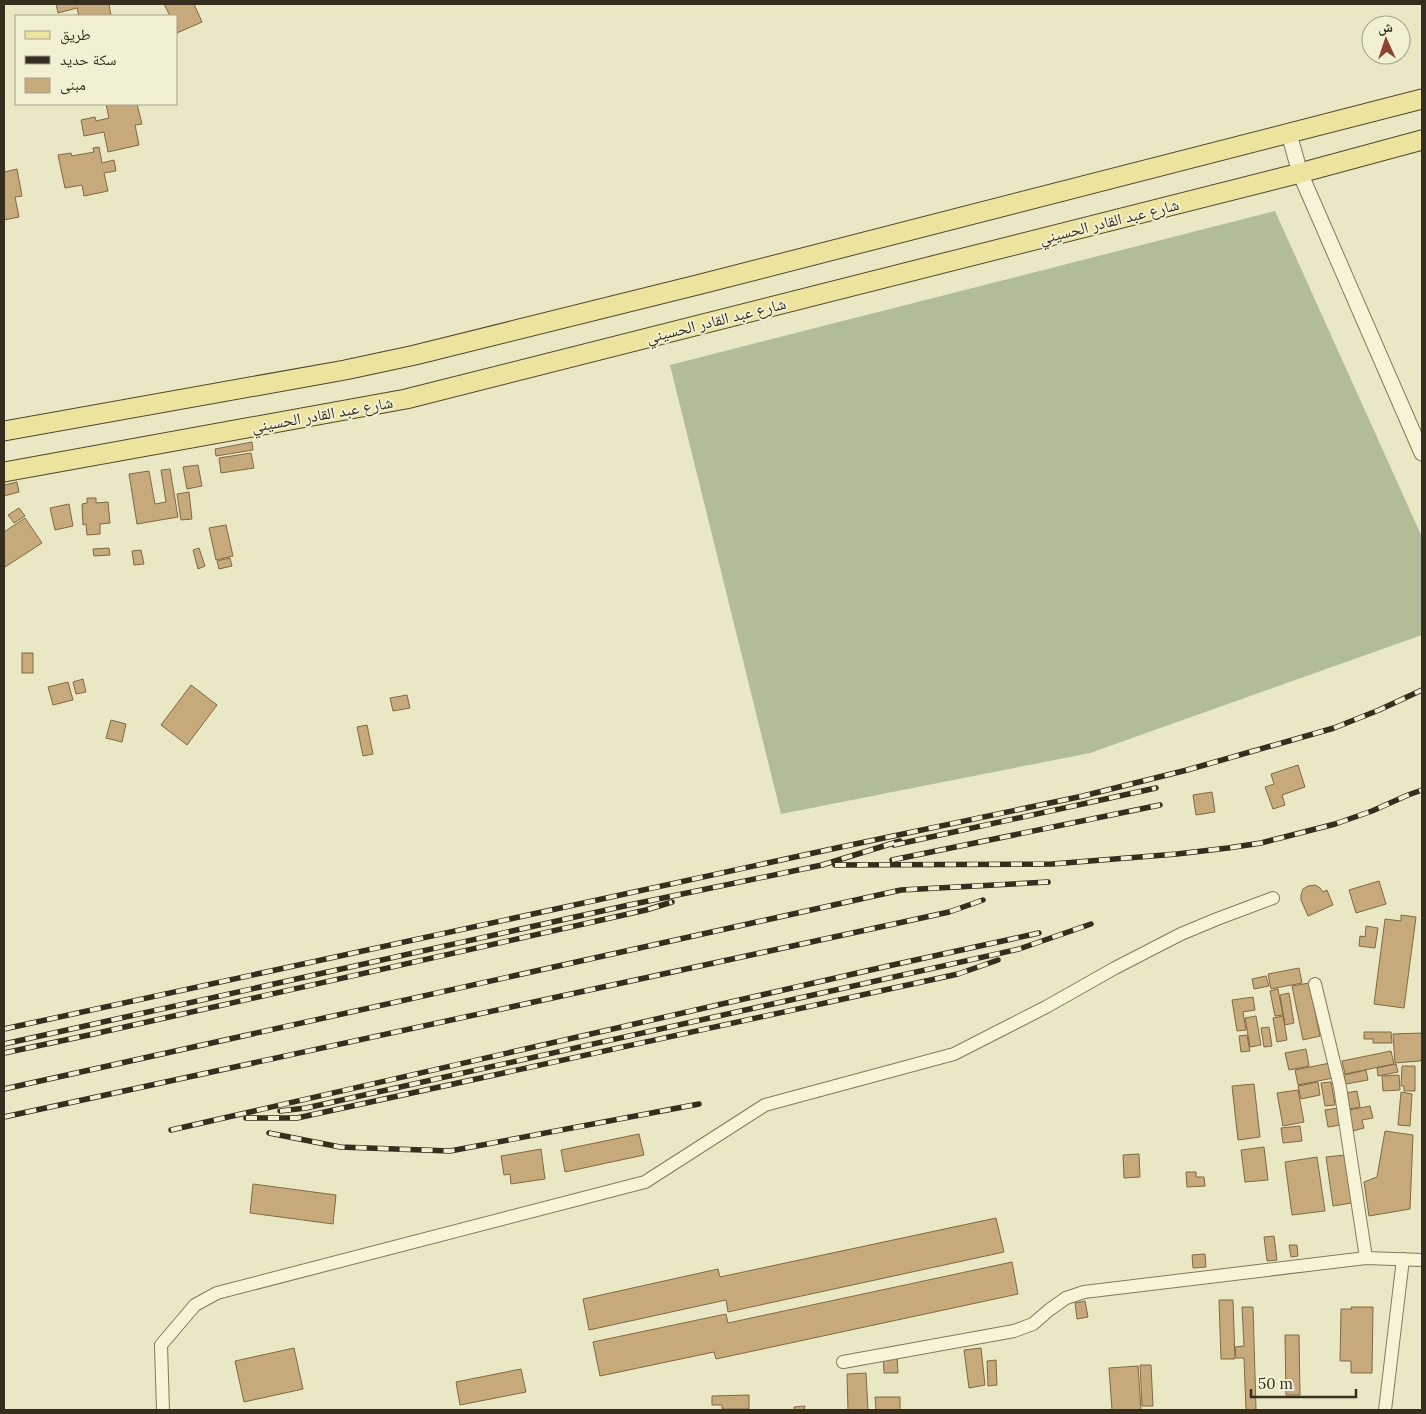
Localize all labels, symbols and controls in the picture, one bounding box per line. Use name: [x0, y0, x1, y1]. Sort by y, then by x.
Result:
legend: [15, 15, 178, 105]
north arrow: [1361, 15, 1411, 65]
text: ش: [1377, 18, 1393, 36]
text: طريق: [60, 25, 91, 45]
text: سكة حديد: [60, 50, 117, 69]
text: مبنى: [60, 75, 86, 95]
street label: شارع عبد القادر الحسيني: [1037, 194, 1182, 251]
street label: شارع عبد القادر الحسيني: [644, 293, 789, 350]
street label: شارع عبد القادر الحسيني: [250, 392, 395, 439]
scale bar: [1251, 1366, 1356, 1398]
text: 50 m: [1258, 1374, 1293, 1393]

